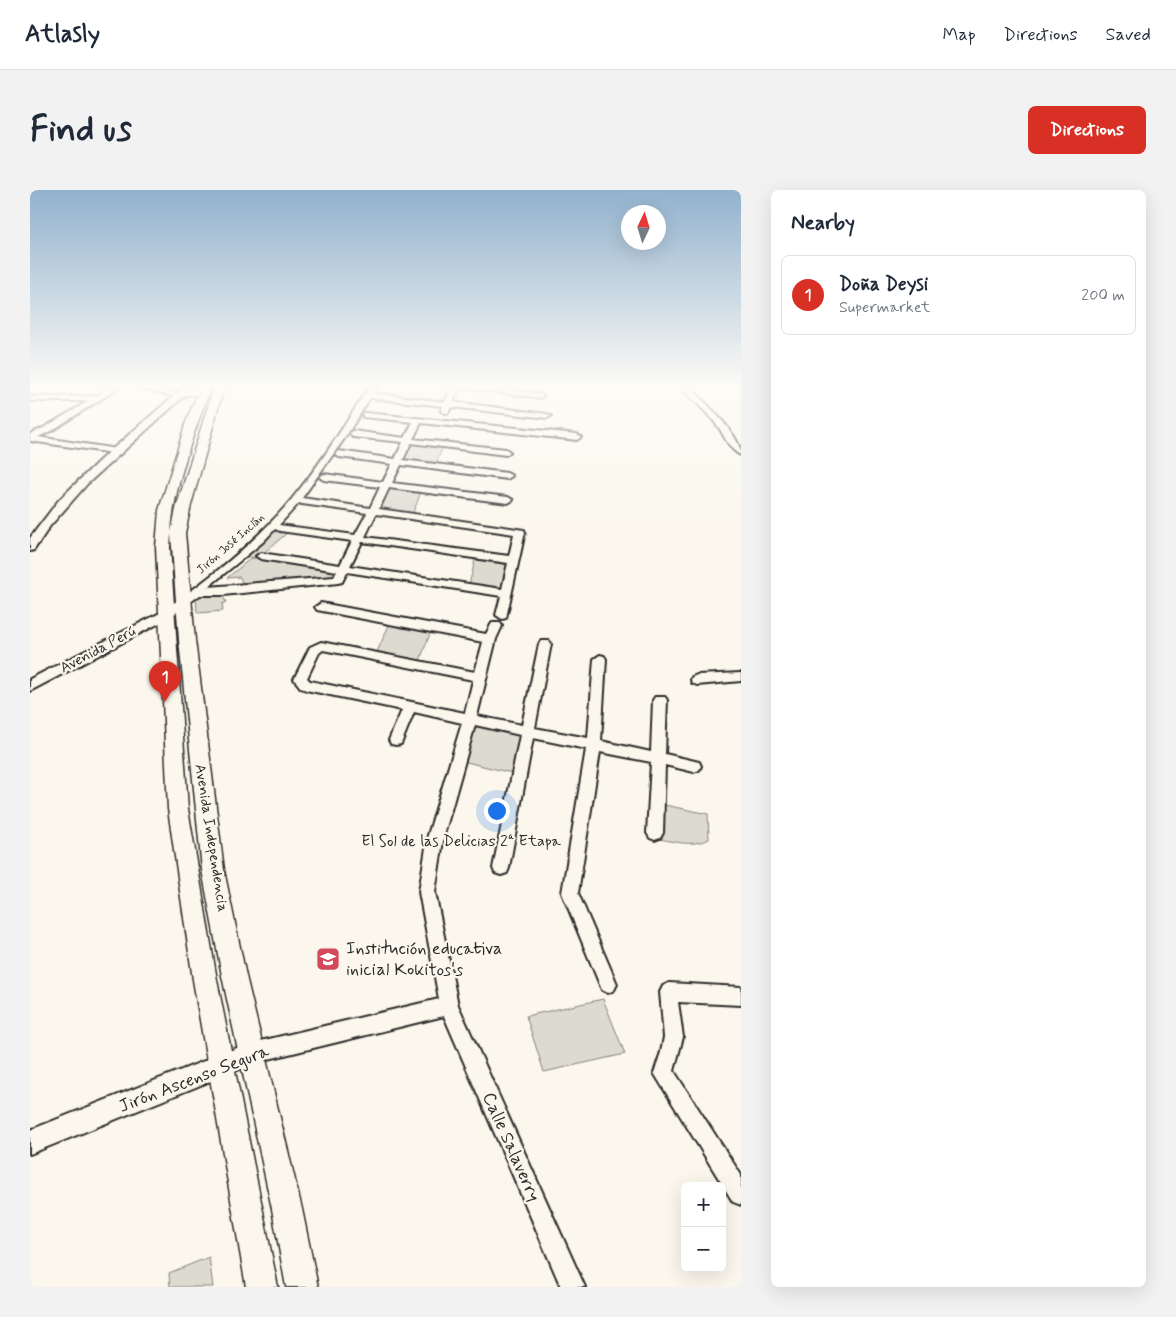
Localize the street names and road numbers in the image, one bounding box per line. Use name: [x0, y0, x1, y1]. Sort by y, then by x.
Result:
street label: Jirón José Inclán: [194, 510, 268, 578]
street label: Avenida Perú: [57, 622, 140, 678]
street label: Avenida Independencia: [189, 763, 233, 914]
street label: Jirón Ascenso Segura: [115, 1039, 273, 1119]
street label: Calle Salaverry: [476, 1089, 546, 1205]

